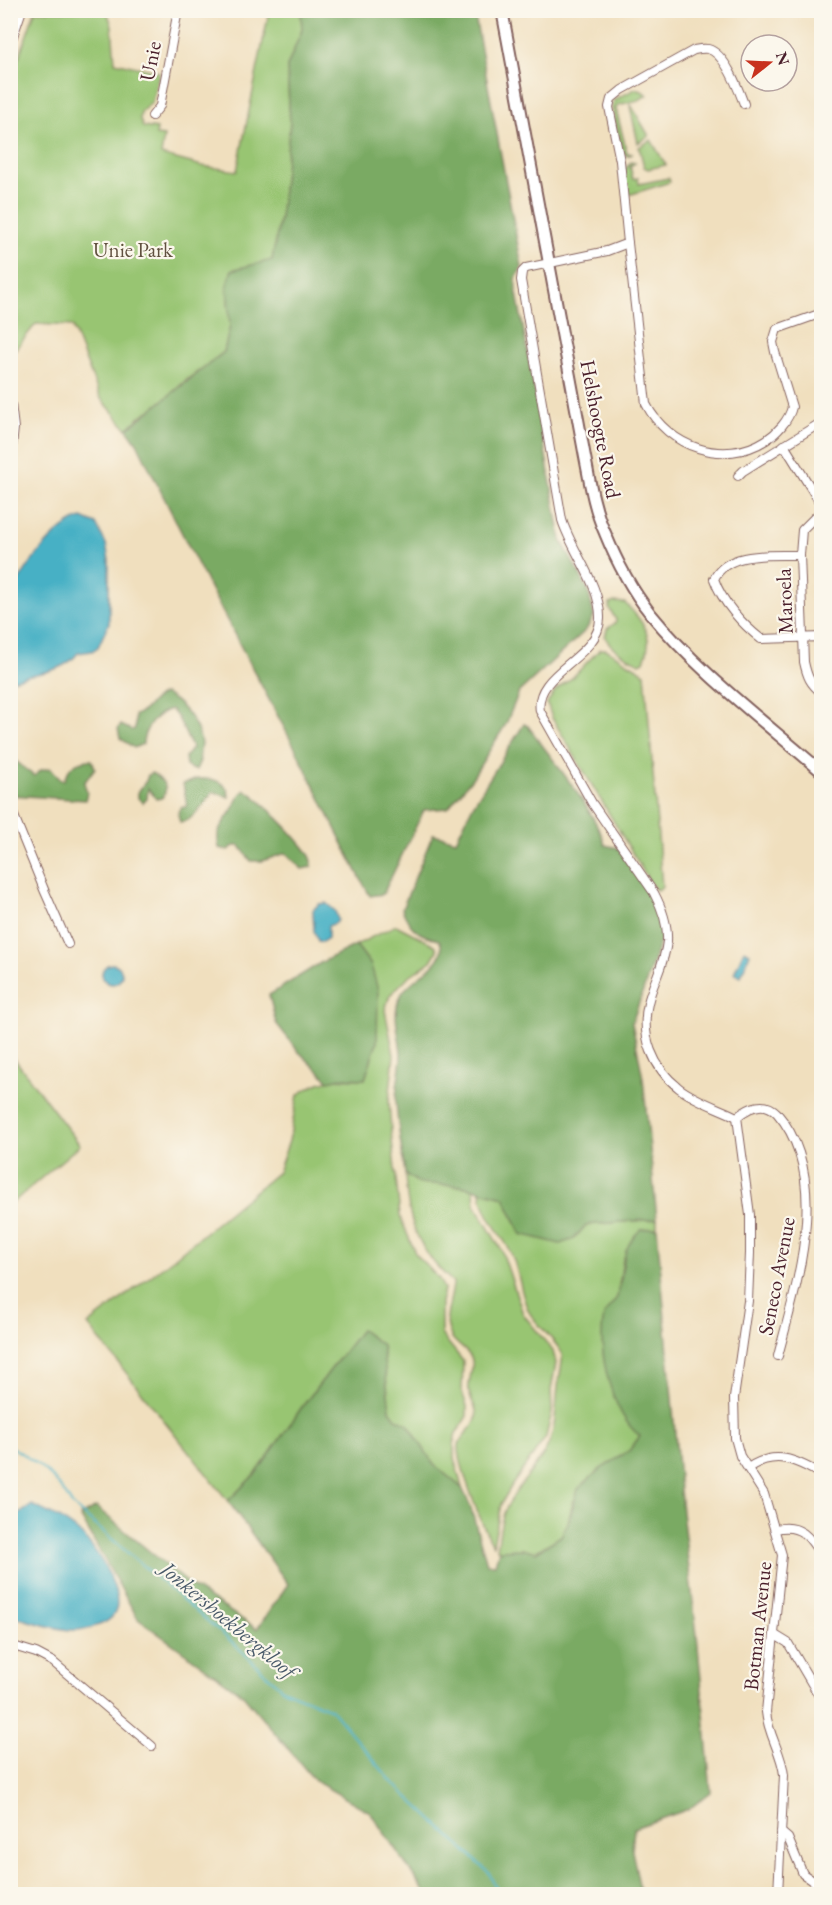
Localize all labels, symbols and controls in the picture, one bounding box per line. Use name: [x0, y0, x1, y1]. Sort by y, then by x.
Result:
north arrow: [739, 33, 799, 93]
street label: Unie: [133, 39, 167, 83]
text: N: [771, 49, 795, 68]
park label: Unie Park: [93, 236, 174, 263]
street label: Helshoogte Road: [574, 357, 628, 501]
street label: Maroela: [769, 567, 799, 634]
street label: Seneco Avenue: [751, 1215, 801, 1337]
water label: Jonkershoekbergkloof: [152, 1552, 306, 1688]
street label: Botman Avenue: [737, 1560, 777, 1692]

